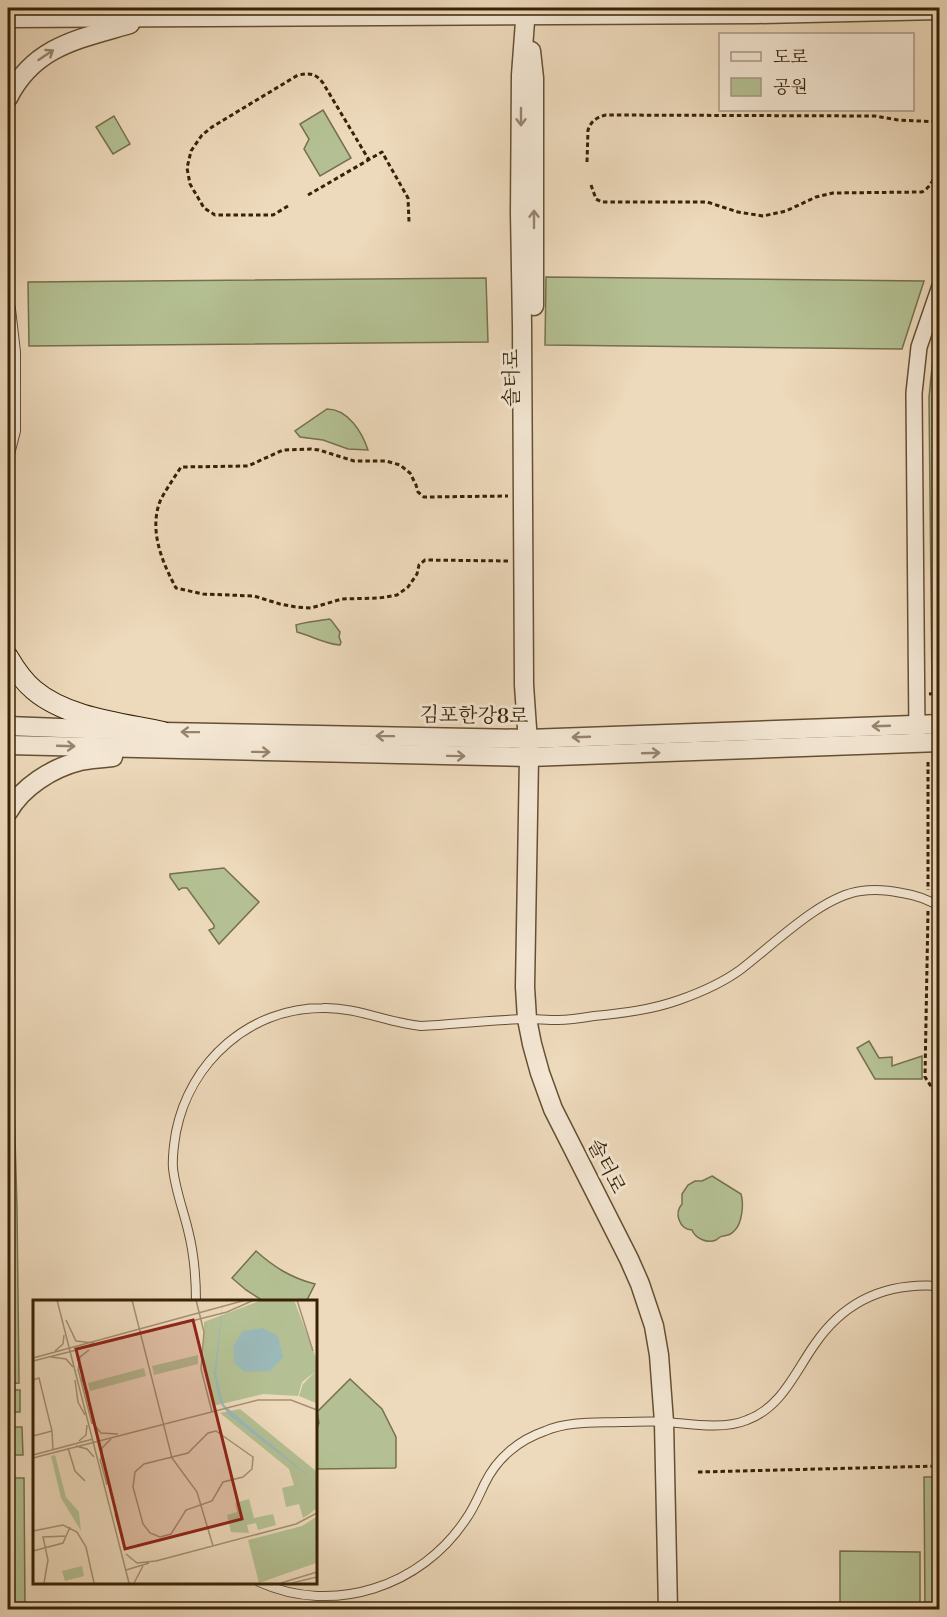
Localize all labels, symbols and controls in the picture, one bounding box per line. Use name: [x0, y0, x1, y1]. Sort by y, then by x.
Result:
legend: [719, 33, 914, 111]
text: 도로: [773, 46, 808, 69]
one-way arrow: [37, 49, 54, 61]
text: 공원: [773, 76, 808, 99]
one-way arrow: [515, 106, 527, 126]
one-way arrow: [528, 209, 540, 229]
street label: 솔터로: [500, 349, 525, 407]
street label: 김포한강8로: [419, 703, 529, 730]
one-way arrow: [872, 720, 892, 731]
one-way arrow: [181, 726, 201, 738]
one-way arrow: [376, 730, 396, 742]
one-way arrow: [572, 731, 592, 742]
one-way arrow: [55, 741, 75, 752]
one-way arrow: [250, 746, 270, 757]
one-way arrow: [640, 747, 660, 758]
one-way arrow: [445, 750, 465, 762]
street label: 솔터로: [581, 1135, 630, 1198]
inset map: [33, 1300, 316, 1584]

